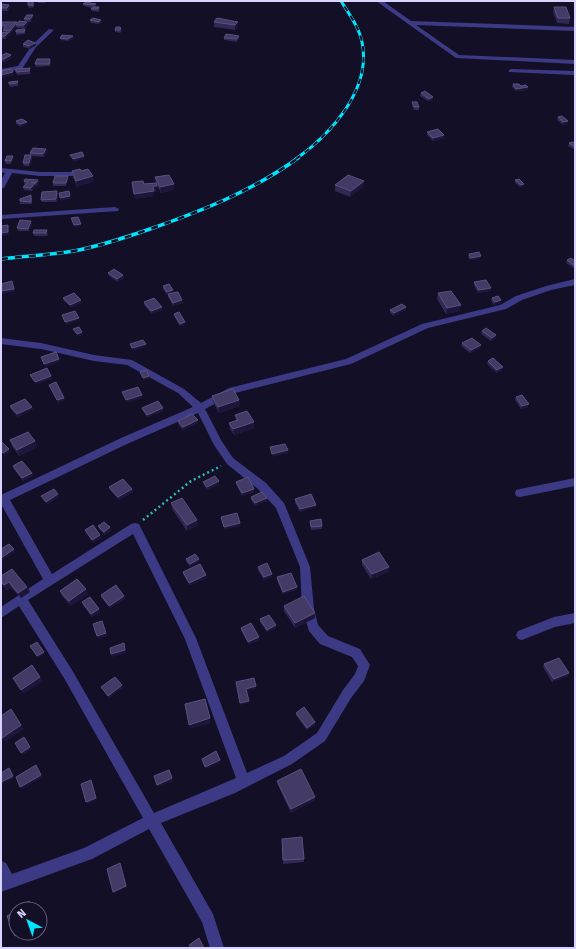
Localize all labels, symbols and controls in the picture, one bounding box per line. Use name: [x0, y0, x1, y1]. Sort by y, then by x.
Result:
north arrow: [8, 901, 48, 941]
text: N: [15, 907, 29, 921]

